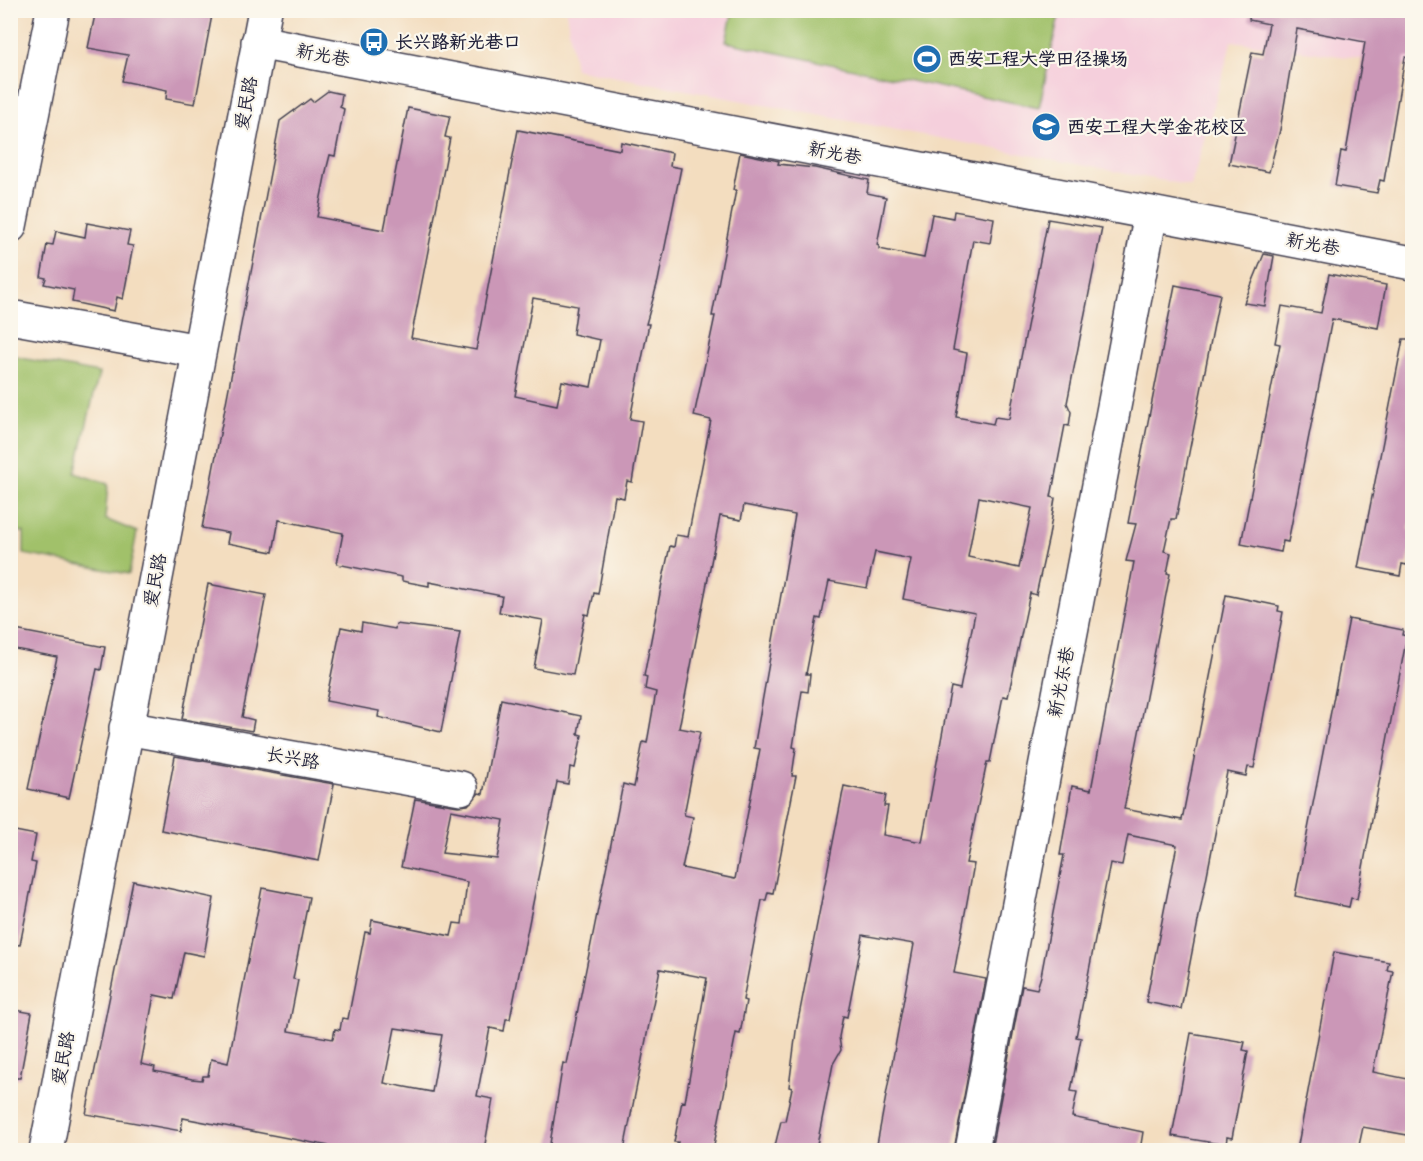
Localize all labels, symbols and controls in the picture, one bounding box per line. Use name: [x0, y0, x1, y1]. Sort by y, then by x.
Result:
bus stop icon: 长兴路新光巷口: [358, 26, 390, 58]
place label: 长兴路新光巷口: [395, 31, 521, 53]
street label: 新光巷: [294, 39, 352, 71]
sports icon: 西安工程大学田径操场: [911, 43, 943, 75]
place label: 西安工程大学田径操场: [948, 48, 1128, 70]
street label: 爱民路: [230, 74, 262, 132]
school or university icon: 西安工程大学金花校区: [1030, 111, 1062, 143]
place label: 西安工程大学金花校区: [1067, 116, 1247, 138]
street label: 新光巷: [806, 137, 864, 169]
street label: 新光巷: [1284, 228, 1342, 260]
street label: 爱民路: [139, 551, 171, 609]
street label: 新光东巷: [1043, 645, 1079, 719]
street label: 长兴路: [265, 742, 321, 774]
street label: 爱民路: [47, 1029, 79, 1087]

